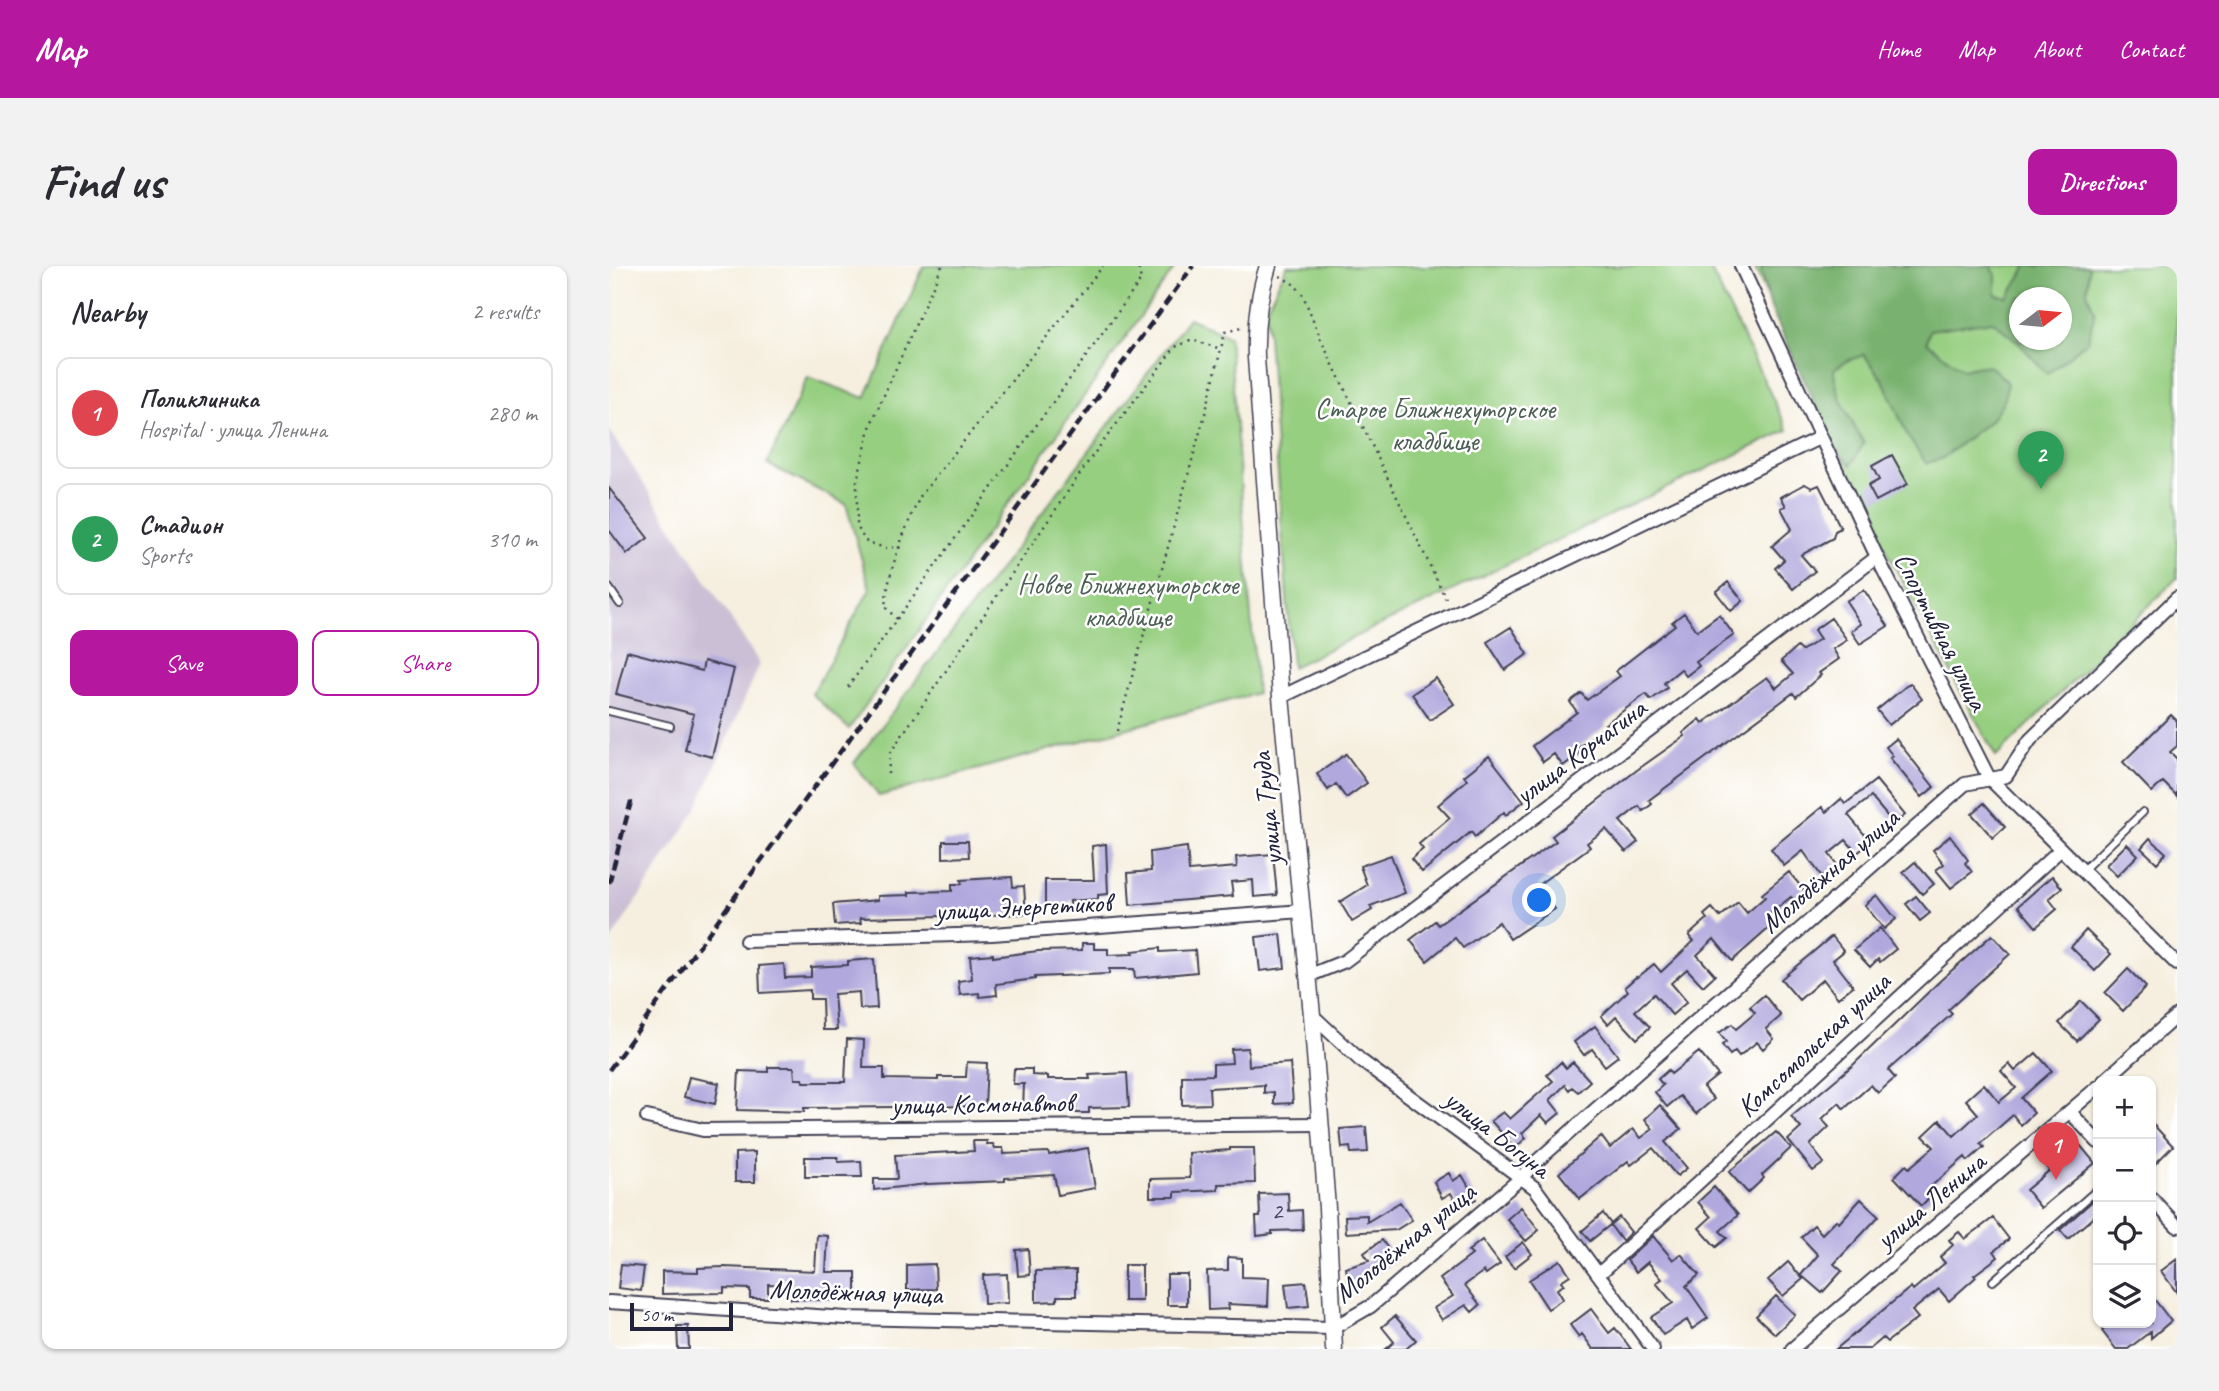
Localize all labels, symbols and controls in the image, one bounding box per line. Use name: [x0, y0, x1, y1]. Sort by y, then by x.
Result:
text: Map: [35, 28, 86, 70]
text: Home: [1877, 34, 1920, 64]
text: Map: [1958, 34, 1995, 64]
text: About: [2033, 34, 2081, 64]
text: Contact: [2119, 34, 2184, 64]
button: Directions: [2028, 149, 2177, 215]
text: Find us: [42, 151, 164, 213]
north arrow: [2009, 287, 2072, 350]
text: Nearby: [70, 293, 146, 331]
text: 2 results: [472, 297, 539, 326]
text: Поликлиника: [139, 382, 259, 415]
park label: Старое Ближнехуторское кладбище: [1315, 391, 1557, 458]
text: 1: [90, 399, 100, 428]
text: 280 m: [488, 399, 537, 428]
text: Hospital · улица Ленина: [139, 415, 327, 444]
pin: 2: [2018, 431, 2064, 489]
text: Стадион: [139, 508, 222, 541]
text: 2: [90, 525, 100, 554]
text: 310 m: [488, 525, 537, 554]
text: Sports: [139, 541, 191, 570]
street label: Спортивная улица: [1887, 546, 1997, 718]
park label: Новое Ближнехуторское кладбище: [1018, 567, 1240, 634]
button: Save: [70, 630, 298, 696]
button: Share: [312, 630, 539, 696]
street label: улица Корчагина: [1506, 690, 1654, 813]
street label: улица Труда: [1243, 749, 1290, 869]
street label: Молодёжная улица: [1753, 799, 1907, 940]
your location: [1522, 883, 1556, 917]
street label: улица Энергетиков: [932, 884, 1117, 929]
street label: Комсомольская улица: [1729, 963, 1899, 1124]
map controls: [2093, 1076, 2156, 1328]
button: +: [2093, 1076, 2156, 1139]
street label: улица Богуна: [1436, 1080, 1560, 1187]
street label: улица Космонавтов: [889, 1084, 1078, 1123]
pin: 1: [2033, 1122, 2079, 1180]
button: −: [2093, 1139, 2156, 1202]
street label: улица Ленина: [1867, 1143, 1994, 1258]
street label: Молодёжная улица: [1326, 1173, 1484, 1310]
house number: 2: [1272, 1196, 1285, 1226]
button: locate: [2093, 1202, 2156, 1265]
button: layers: [2093, 1265, 2156, 1328]
street label: Молодёжная улица: [769, 1271, 945, 1312]
scale bar: [630, 1300, 733, 1332]
text: 50 m: [641, 1303, 673, 1327]

